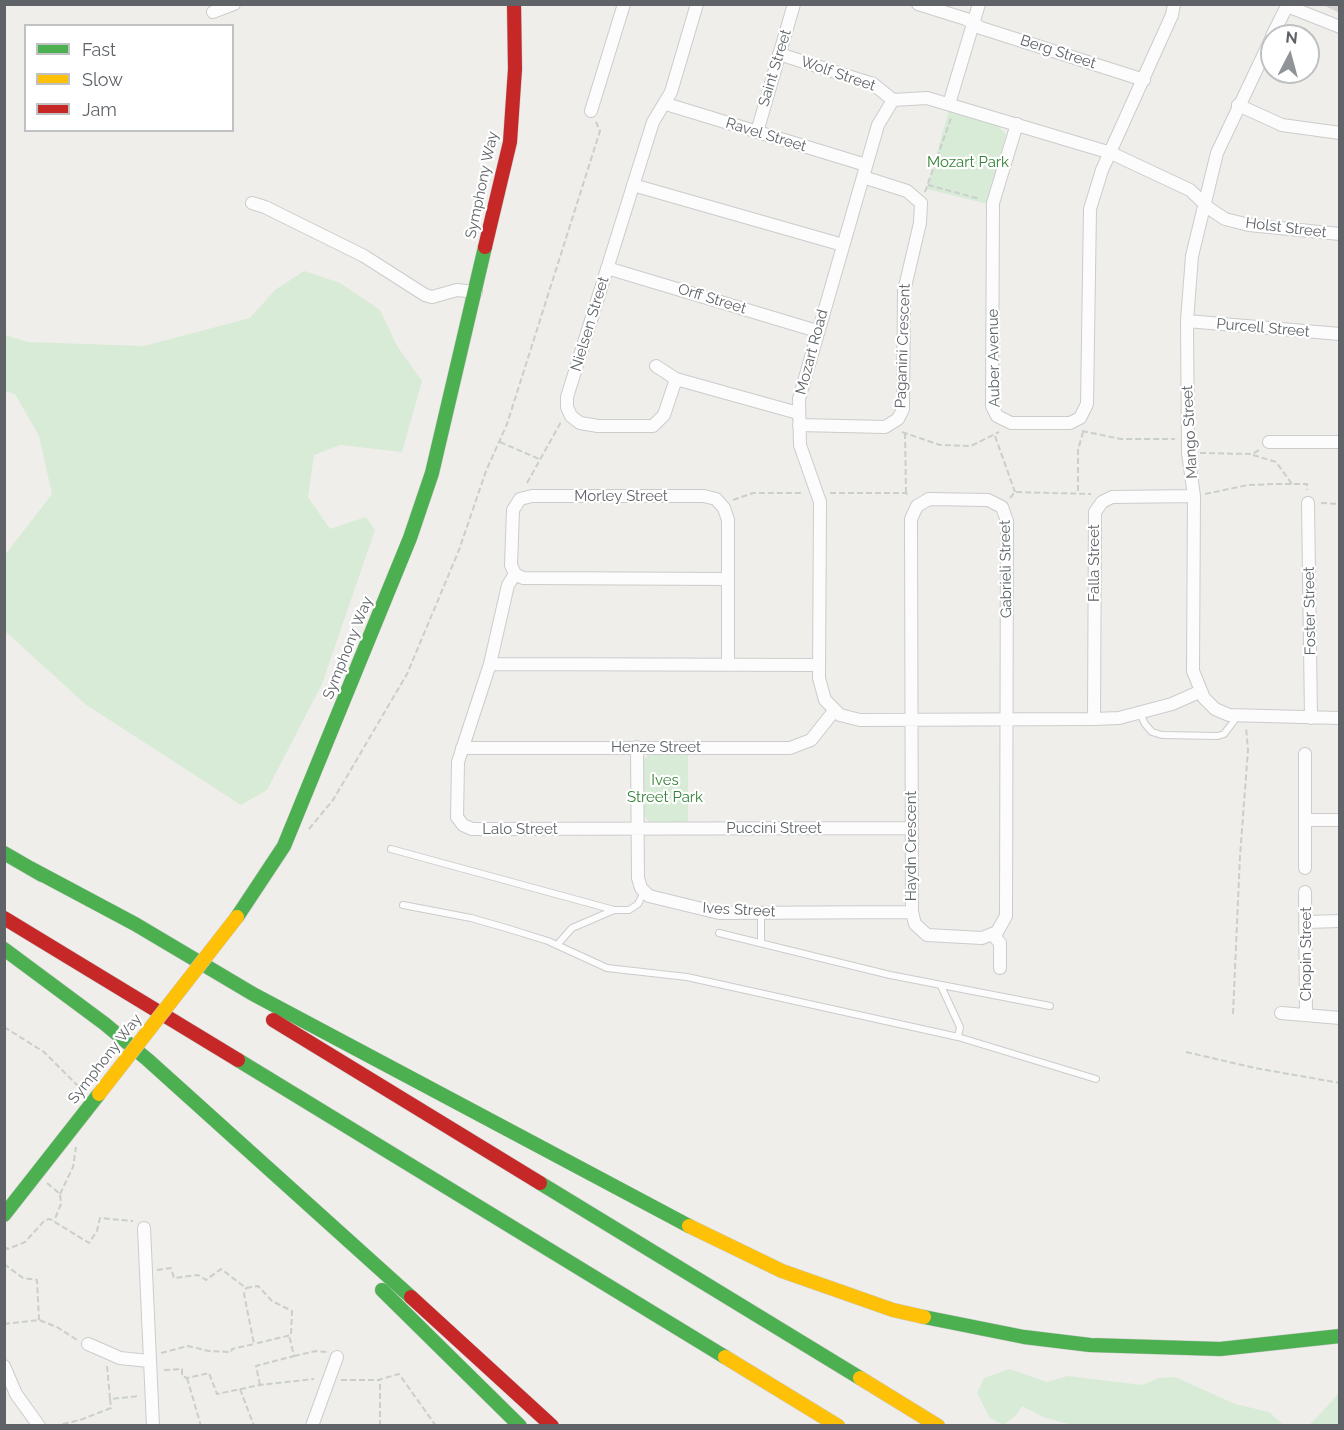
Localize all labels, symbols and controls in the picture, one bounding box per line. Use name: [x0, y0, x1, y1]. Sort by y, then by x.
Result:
legend: [24, 24, 234, 132]
north arrow: [1260, 24, 1320, 84]
street label: Saint Street: [755, 27, 795, 109]
text: N: [1285, 28, 1299, 48]
street label: Berg Street: [1018, 31, 1098, 73]
text: Fast: [82, 39, 116, 60]
street label: Wolf Street: [798, 53, 878, 95]
text: Slow: [82, 69, 123, 90]
text: Jam: [82, 99, 117, 120]
street label: Ravel Street: [723, 114, 809, 156]
street label: Symphony Way: [462, 130, 502, 240]
park label: Mozart Park: [927, 153, 1009, 171]
street label: Holst Street: [1244, 214, 1328, 242]
street label: Nielsen Street: [567, 275, 613, 373]
street label: Orff Street: [676, 280, 748, 318]
street label: Paganini Crescent: [892, 283, 914, 409]
street label: Mozart Road: [792, 307, 832, 397]
street label: Auber Avenue: [984, 309, 1004, 407]
street label: Purcell Street: [1215, 315, 1311, 341]
street label: Mango Street: [1179, 385, 1201, 479]
street label: Morley Street: [574, 487, 668, 505]
street label: Gabrieli Street: [996, 520, 1016, 618]
street label: Falla Street: [1085, 524, 1103, 602]
street label: Foster Street: [1300, 566, 1320, 656]
street label: Symphony Way: [319, 594, 377, 702]
street label: Henze Street: [611, 738, 701, 756]
park label: Ives Street Park: [627, 771, 703, 806]
street label: Haydn Crescent: [902, 791, 920, 901]
street label: Puccini Street: [726, 819, 822, 837]
street label: Lalo Street: [482, 820, 558, 838]
street label: Ives Street: [702, 899, 776, 921]
street label: Chopin Street: [1297, 907, 1315, 1001]
street label: Symphony Way: [64, 1010, 146, 1108]

